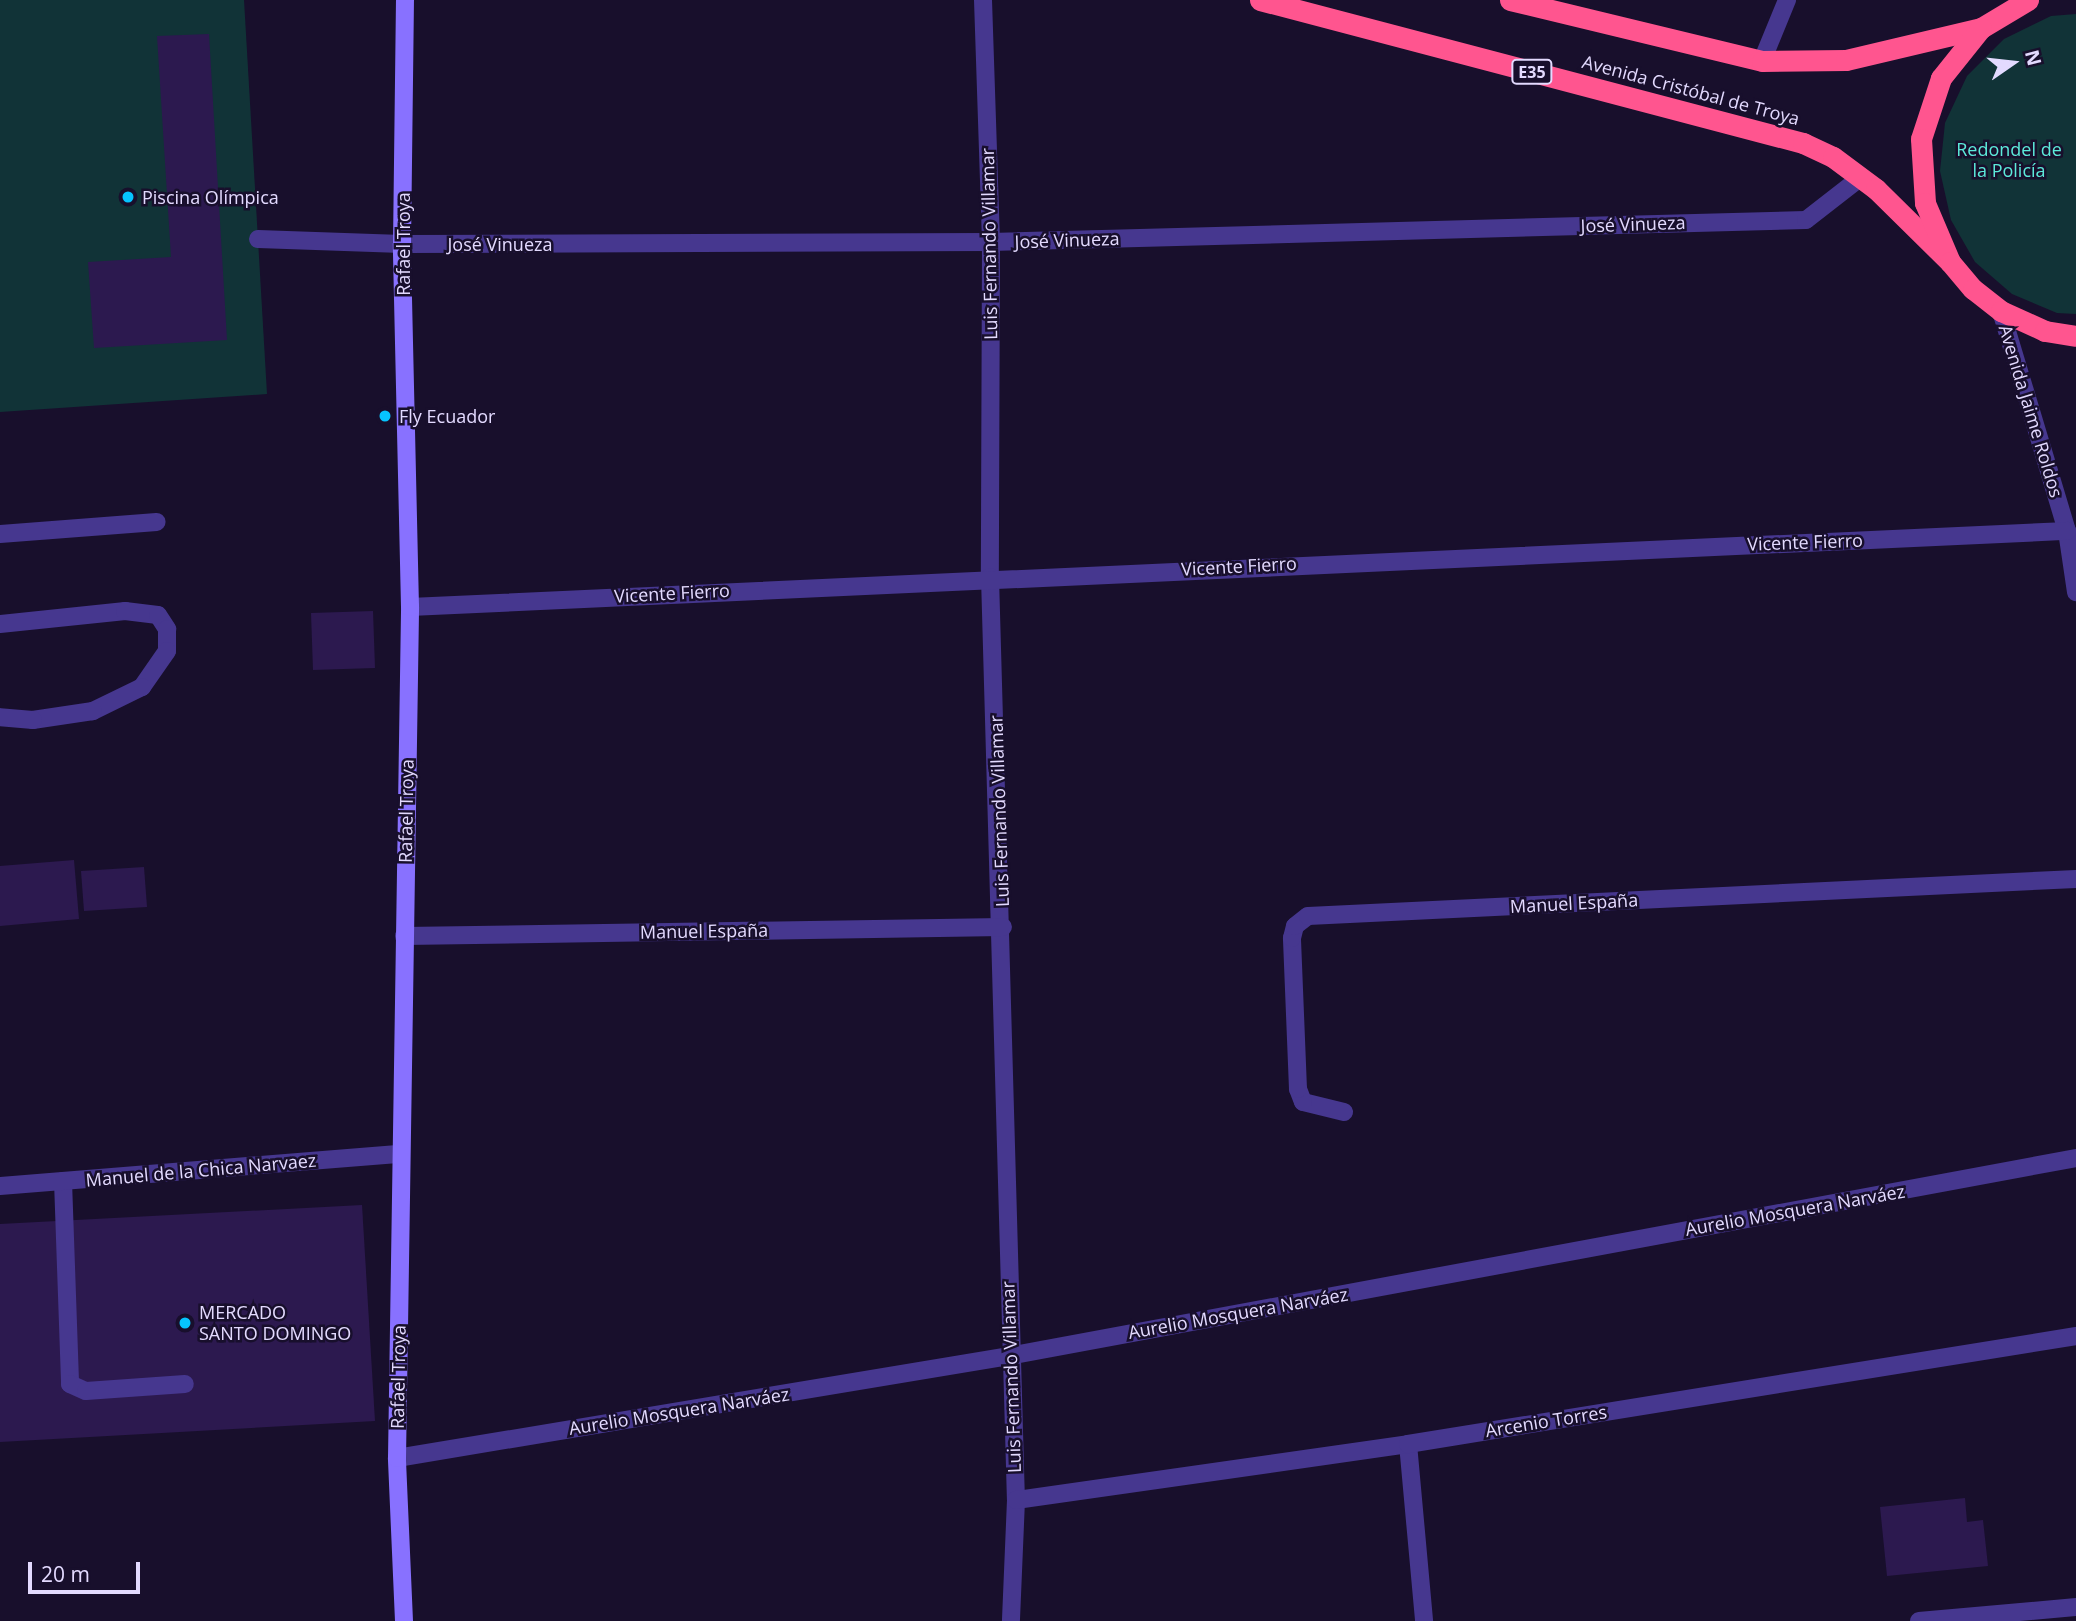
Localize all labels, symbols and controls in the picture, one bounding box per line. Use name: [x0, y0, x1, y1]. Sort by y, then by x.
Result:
north arrow: [1978, 28, 2048, 98]
text: N: [2019, 47, 2048, 69]
street label: Avenida Cristóbal de Troya: [1580, 51, 1802, 129]
road number: E35: [1511, 60, 1553, 85]
park label: Redondel de la Policía: [1956, 139, 2062, 182]
street label: Luis Fernando Villamar: [977, 148, 1001, 340]
place label: Piscina Olímpica: [142, 186, 279, 208]
marker: Piscina Olímpica: [120, 189, 136, 205]
street label: Rafael Troya: [392, 192, 414, 296]
street label: José Vinueza: [1580, 211, 1686, 237]
street label: José Vinueza: [1014, 227, 1120, 253]
street label: José Vinueza: [448, 233, 552, 255]
street label: Avenida Jaime Roldos: [1994, 322, 2068, 500]
place label: Fly Ecuador: [399, 405, 495, 427]
marker: Fly Ecuador: [377, 408, 393, 424]
street label: Vicente Fierro: [1747, 529, 1863, 555]
street label: Vicente Fierro: [1181, 552, 1297, 580]
street label: Vicente Fierro: [614, 579, 730, 607]
street label: Luis Fernando Villamar: [985, 715, 1013, 907]
street label: Rafael Troya: [394, 759, 418, 863]
street label: Manuel España: [1509, 889, 1639, 917]
street label: Manuel España: [640, 919, 768, 943]
street label: Manuel de la Chica Narvaez: [85, 1149, 317, 1191]
street label: Aurelio Mosquera Narváez: [1683, 1180, 1907, 1240]
street label: Luis Fernando Villamar: [997, 1281, 1025, 1473]
street label: Aurelio Mosquera Narváez: [1126, 1283, 1350, 1343]
place label: MERCADO SANTO DOMINGO: [199, 1302, 351, 1344]
marker: MERCADO SANTO DOMINGO: [177, 1315, 193, 1331]
street label: Rafael Troya: [386, 1325, 410, 1429]
street label: Aurelio Mosquera Narváez: [567, 1383, 791, 1439]
street label: Arcenio Torres: [1484, 1401, 1608, 1441]
scale bar: [32, 1548, 144, 1592]
text: 20 m: [41, 1560, 90, 1588]

